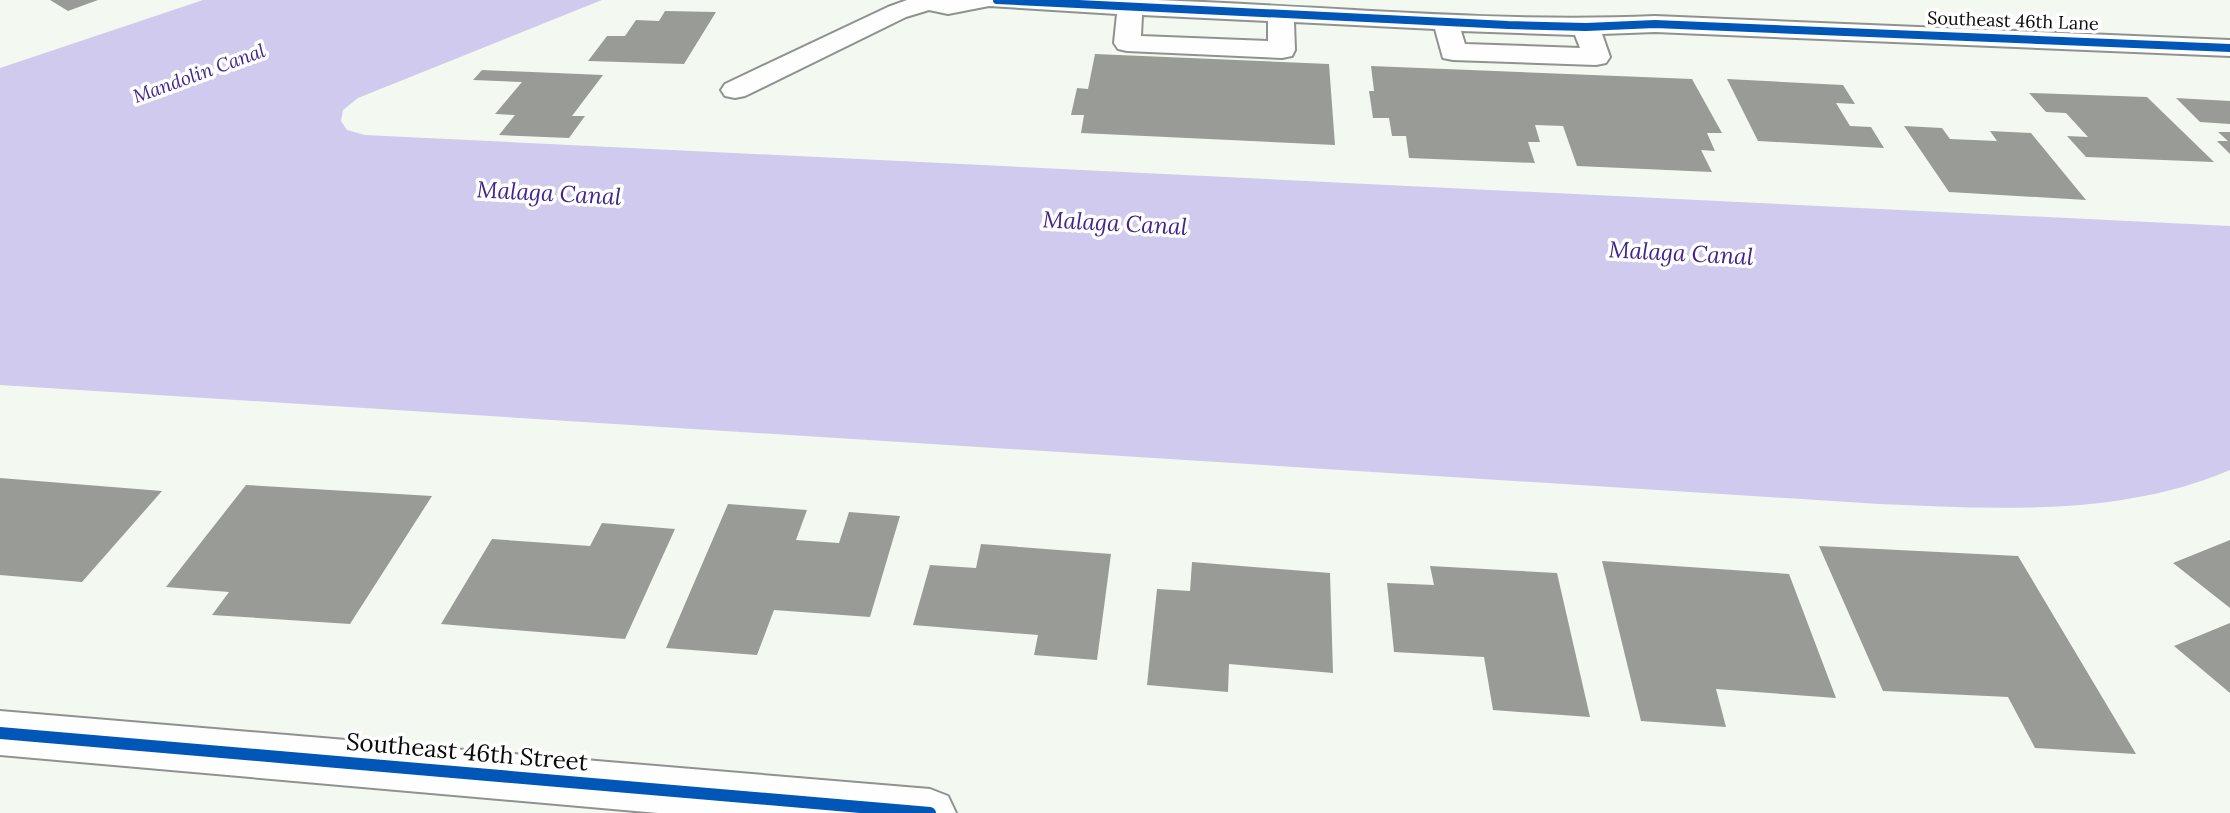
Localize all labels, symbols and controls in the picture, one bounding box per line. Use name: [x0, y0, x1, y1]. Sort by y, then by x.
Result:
street label: Southeast 46th Lane: [1927, 6, 2099, 35]
water label: Mandolin Canal: [130, 38, 269, 108]
water label: Malaga Canal: [476, 174, 623, 211]
water label: Malaga Canal: [1042, 204, 1189, 241]
water label: Malaga Canal: [1608, 234, 1755, 271]
street label: Southeast 46th Street: [345, 725, 590, 778]

